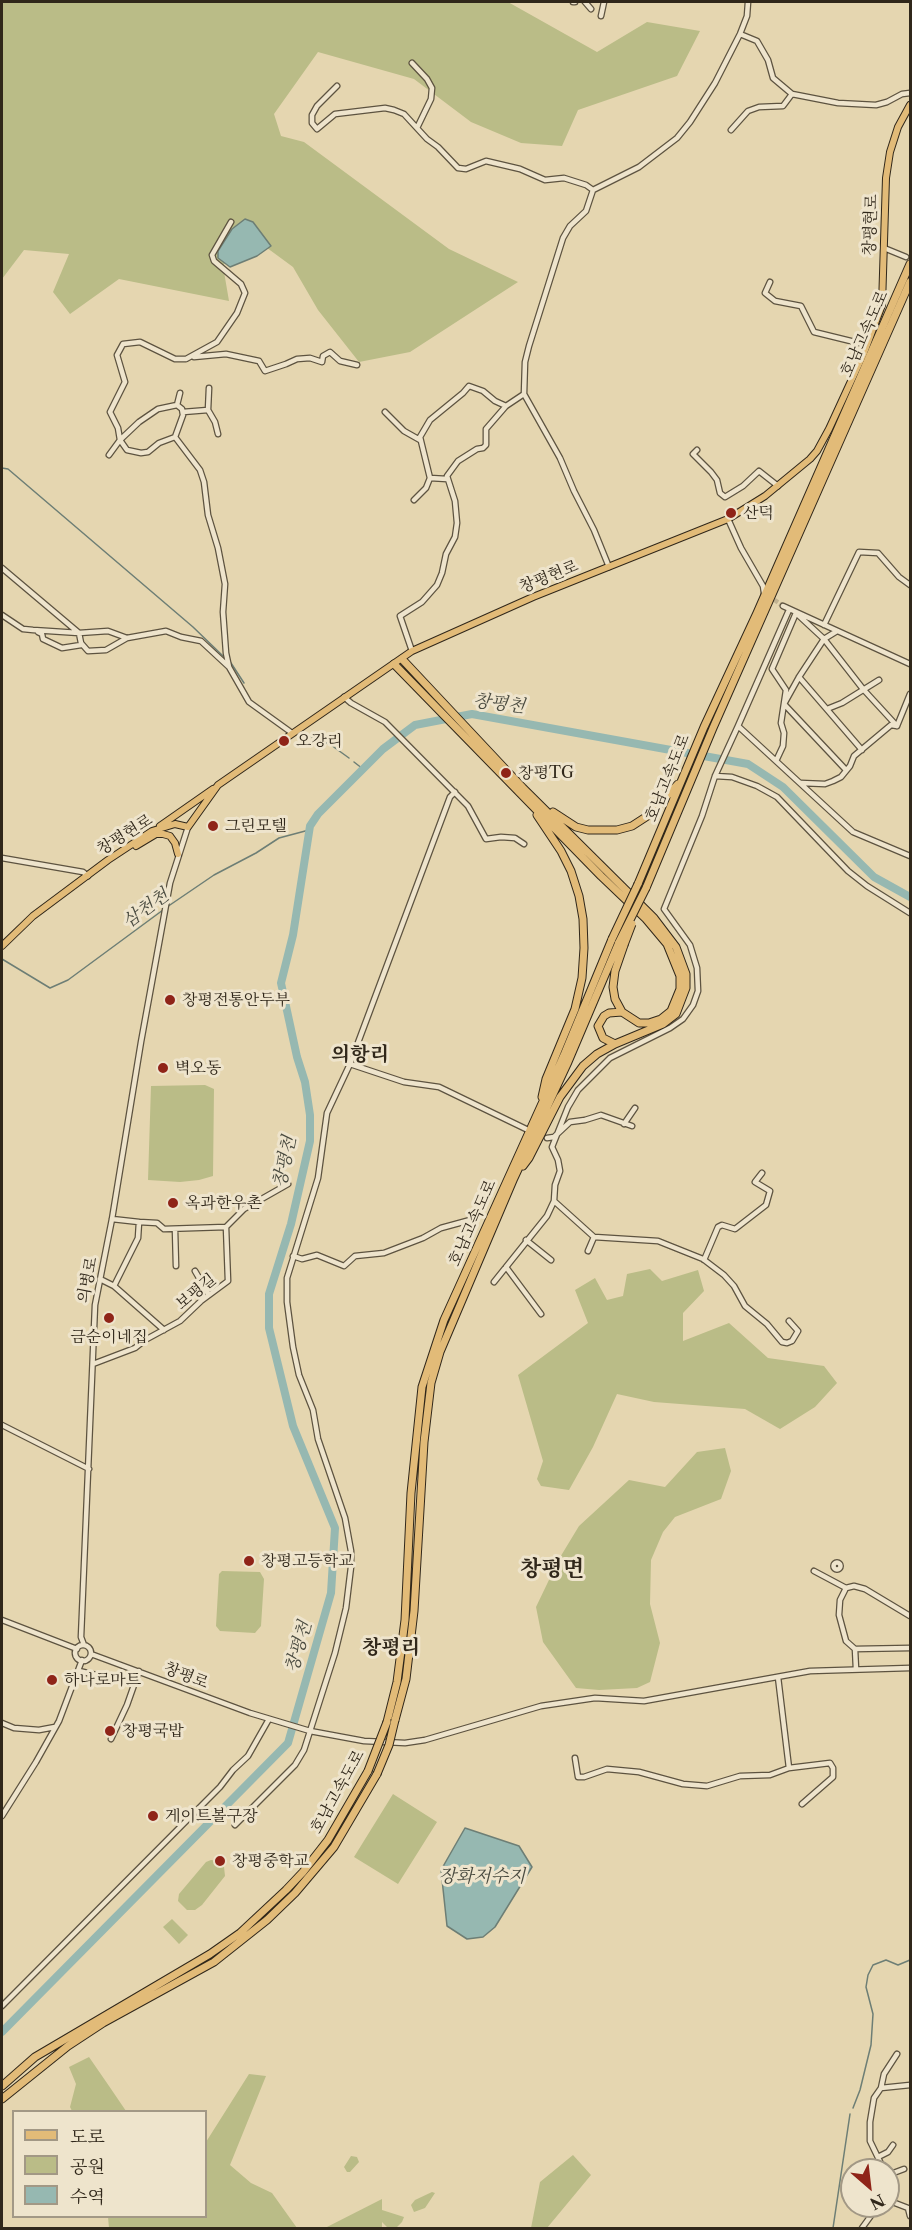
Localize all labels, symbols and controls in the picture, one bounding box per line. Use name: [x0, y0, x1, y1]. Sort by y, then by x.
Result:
street label: 창평현로: [860, 194, 882, 256]
street label: 호남고속도로: [837, 288, 893, 380]
place label: 산덕: [743, 503, 774, 523]
marker: 산덕: [724, 506, 738, 520]
street label: 창평현로: [517, 557, 581, 597]
water label: 창평천: [472, 690, 526, 718]
place label: 오강리: [296, 731, 342, 751]
street label: 호남고속도로: [642, 731, 694, 825]
marker: 오강리: [277, 734, 291, 748]
place label: 창평TG: [518, 763, 574, 783]
marker: 창평TG: [499, 766, 513, 780]
street label: 창평현로: [94, 810, 156, 860]
place label: 그린모텔: [225, 816, 287, 836]
marker: 그린모텔: [206, 819, 220, 833]
water label: 삼천천: [119, 885, 173, 933]
place label: 창평전통안두부: [182, 990, 290, 1010]
marker: 창평전통안두부: [163, 993, 177, 1007]
district label: 의항리: [331, 1043, 389, 1067]
place label: 벽오동: [175, 1058, 221, 1078]
marker: 벽오동: [156, 1061, 170, 1075]
water label: 창평천: [269, 1134, 301, 1190]
street label: 호남고속도로: [445, 1177, 501, 1269]
place label: 옥과한우촌: [185, 1193, 262, 1213]
marker: 옥과한우촌: [166, 1196, 180, 1210]
street label: 의병로: [74, 1255, 102, 1305]
street label: 보평길: [172, 1270, 220, 1314]
marker: 금순이네집: [102, 1311, 116, 1325]
place label: 금순이네집: [70, 1327, 148, 1347]
place label: 창평고등학교: [261, 1551, 354, 1571]
marker: 창평고등학교: [242, 1554, 256, 1568]
district label: 창평면: [520, 1557, 584, 1583]
water label: 창평천: [281, 1619, 317, 1675]
district label: 창평리: [362, 1636, 420, 1660]
street label: 창평로: [161, 1659, 211, 1693]
place label: 하나로마트: [64, 1670, 141, 1690]
marker: 하나로마트: [45, 1673, 59, 1687]
place label: 창평국밥: [122, 1721, 184, 1741]
marker: 창평국밥: [103, 1724, 117, 1738]
street label: 호남고속도로: [307, 1747, 369, 1837]
place label: 게이트볼구장: [165, 1806, 258, 1826]
marker: 게이트볼구장: [146, 1809, 160, 1823]
place label: 창평중학교: [232, 1851, 309, 1871]
marker: 창평중학교: [213, 1854, 227, 1868]
water label: 장화저수지: [439, 1866, 525, 1888]
legend: [12, 2110, 207, 2218]
text: 도로: [70, 2126, 105, 2148]
text: 공원: [70, 2156, 105, 2178]
north arrow: [840, 2158, 900, 2218]
text: 수역: [70, 2186, 105, 2208]
text: N: [867, 2190, 888, 2214]

